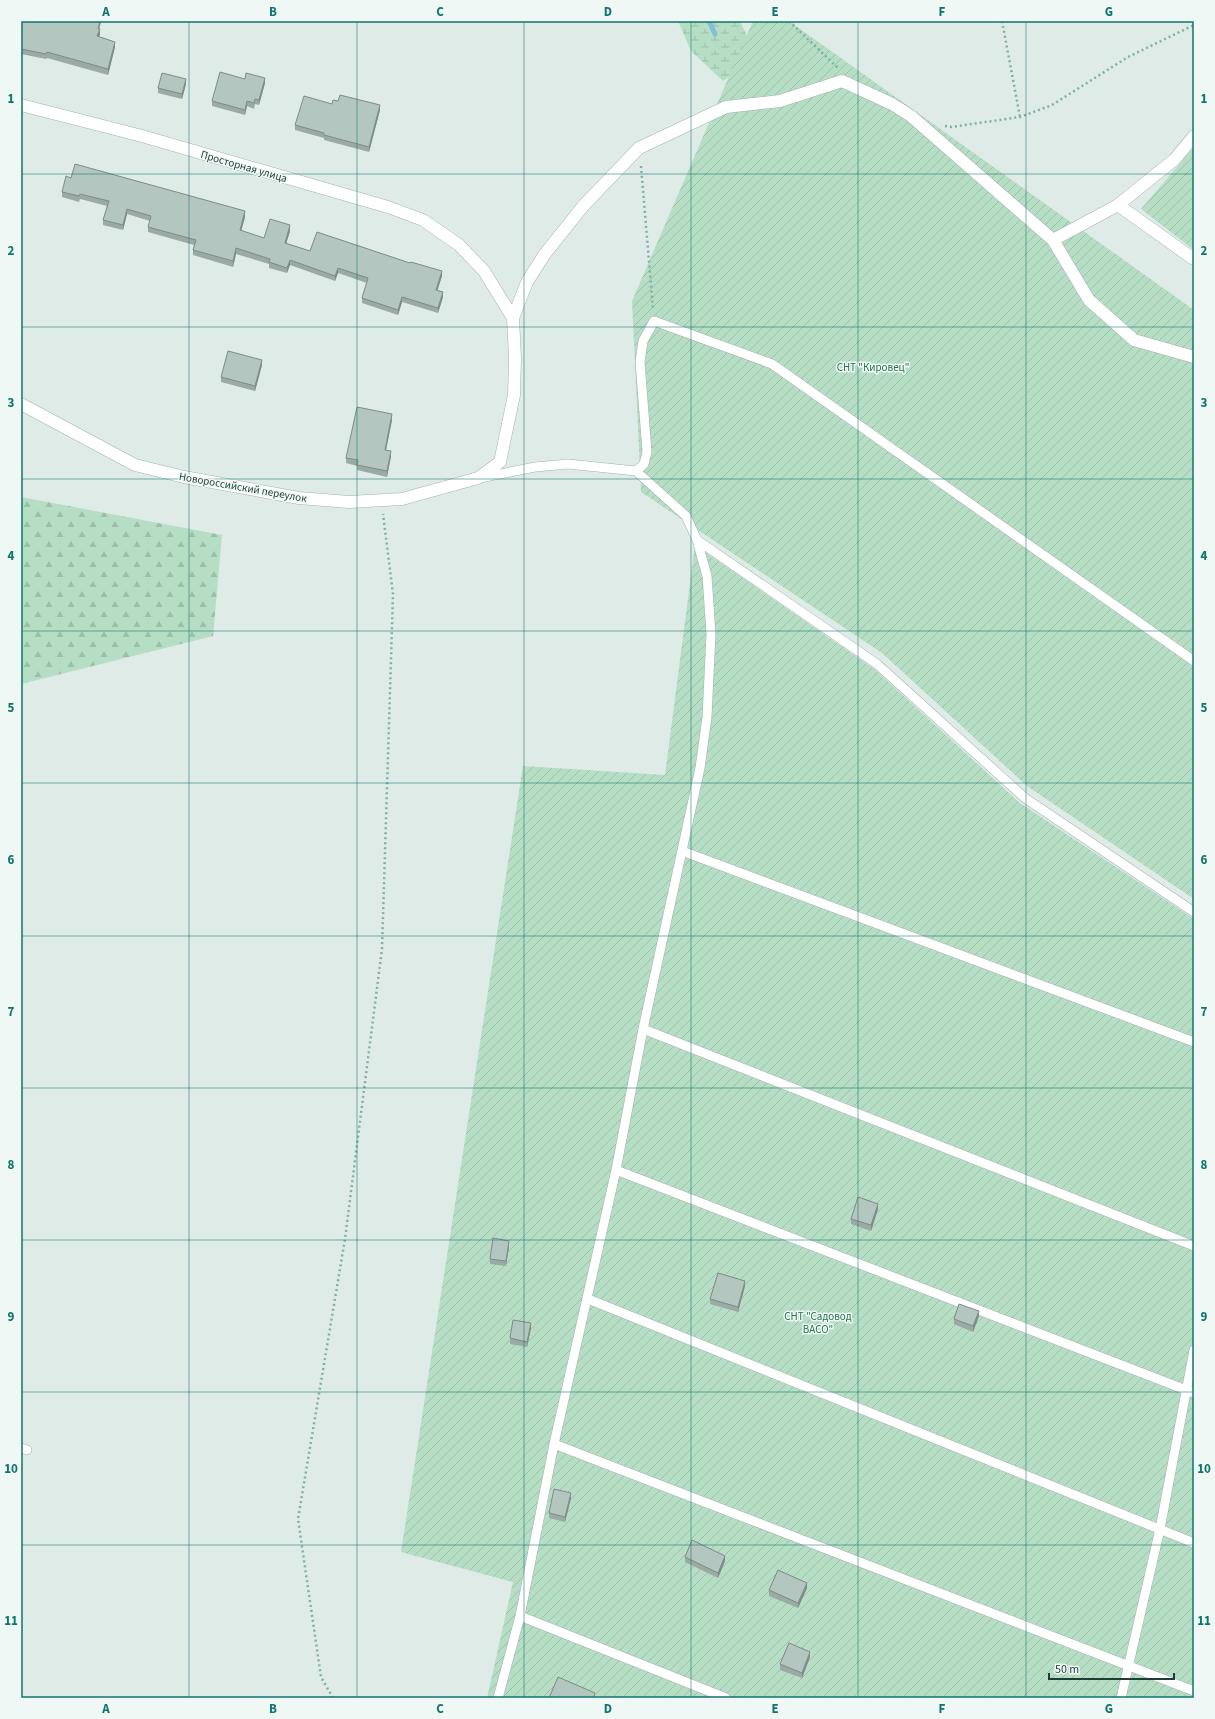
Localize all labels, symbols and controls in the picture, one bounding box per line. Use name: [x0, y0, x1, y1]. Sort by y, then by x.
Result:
text: A: [101, 3, 110, 21]
text: B: [269, 3, 277, 21]
text: C: [436, 3, 444, 21]
text: D: [604, 3, 612, 21]
text: E: [771, 3, 779, 21]
text: F: [939, 3, 946, 21]
text: G: [1105, 3, 1113, 21]
text: 1: [8, 90, 15, 108]
text: 1: [1201, 90, 1208, 108]
street label: Просторная улица: [199, 147, 289, 186]
text: 2: [8, 242, 15, 260]
text: 2: [1201, 242, 1208, 260]
park label: СНТ "Кировец": [837, 360, 909, 375]
text: 3: [8, 394, 15, 412]
text: 3: [1201, 394, 1208, 412]
street label: Новороссийский переулок: [178, 469, 309, 506]
text: 4: [8, 547, 15, 565]
text: 4: [1201, 547, 1208, 565]
text: 5: [8, 699, 15, 717]
text: 5: [1201, 699, 1208, 717]
text: 6: [8, 851, 15, 869]
text: 6: [1201, 851, 1208, 869]
text: 7: [8, 1003, 15, 1021]
text: 7: [1201, 1003, 1208, 1021]
text: 8: [8, 1156, 15, 1174]
text: 8: [1201, 1156, 1208, 1174]
text: 9: [8, 1308, 15, 1326]
text: 9: [1201, 1308, 1208, 1326]
park label: СНТ "Садовод ВАСО": [784, 1309, 852, 1337]
text: 10: [4, 1460, 18, 1478]
text: 10: [1197, 1460, 1211, 1478]
text: 11: [4, 1612, 18, 1630]
text: 11: [1197, 1612, 1211, 1630]
scale bar: [1049, 1655, 1174, 1681]
text: 50 m: [1055, 1661, 1079, 1678]
text: A: [101, 1700, 110, 1718]
text: B: [269, 1700, 277, 1718]
text: C: [436, 1700, 444, 1718]
text: D: [604, 1700, 612, 1718]
text: E: [771, 1700, 779, 1718]
text: F: [939, 1700, 946, 1718]
text: G: [1105, 1700, 1113, 1718]

